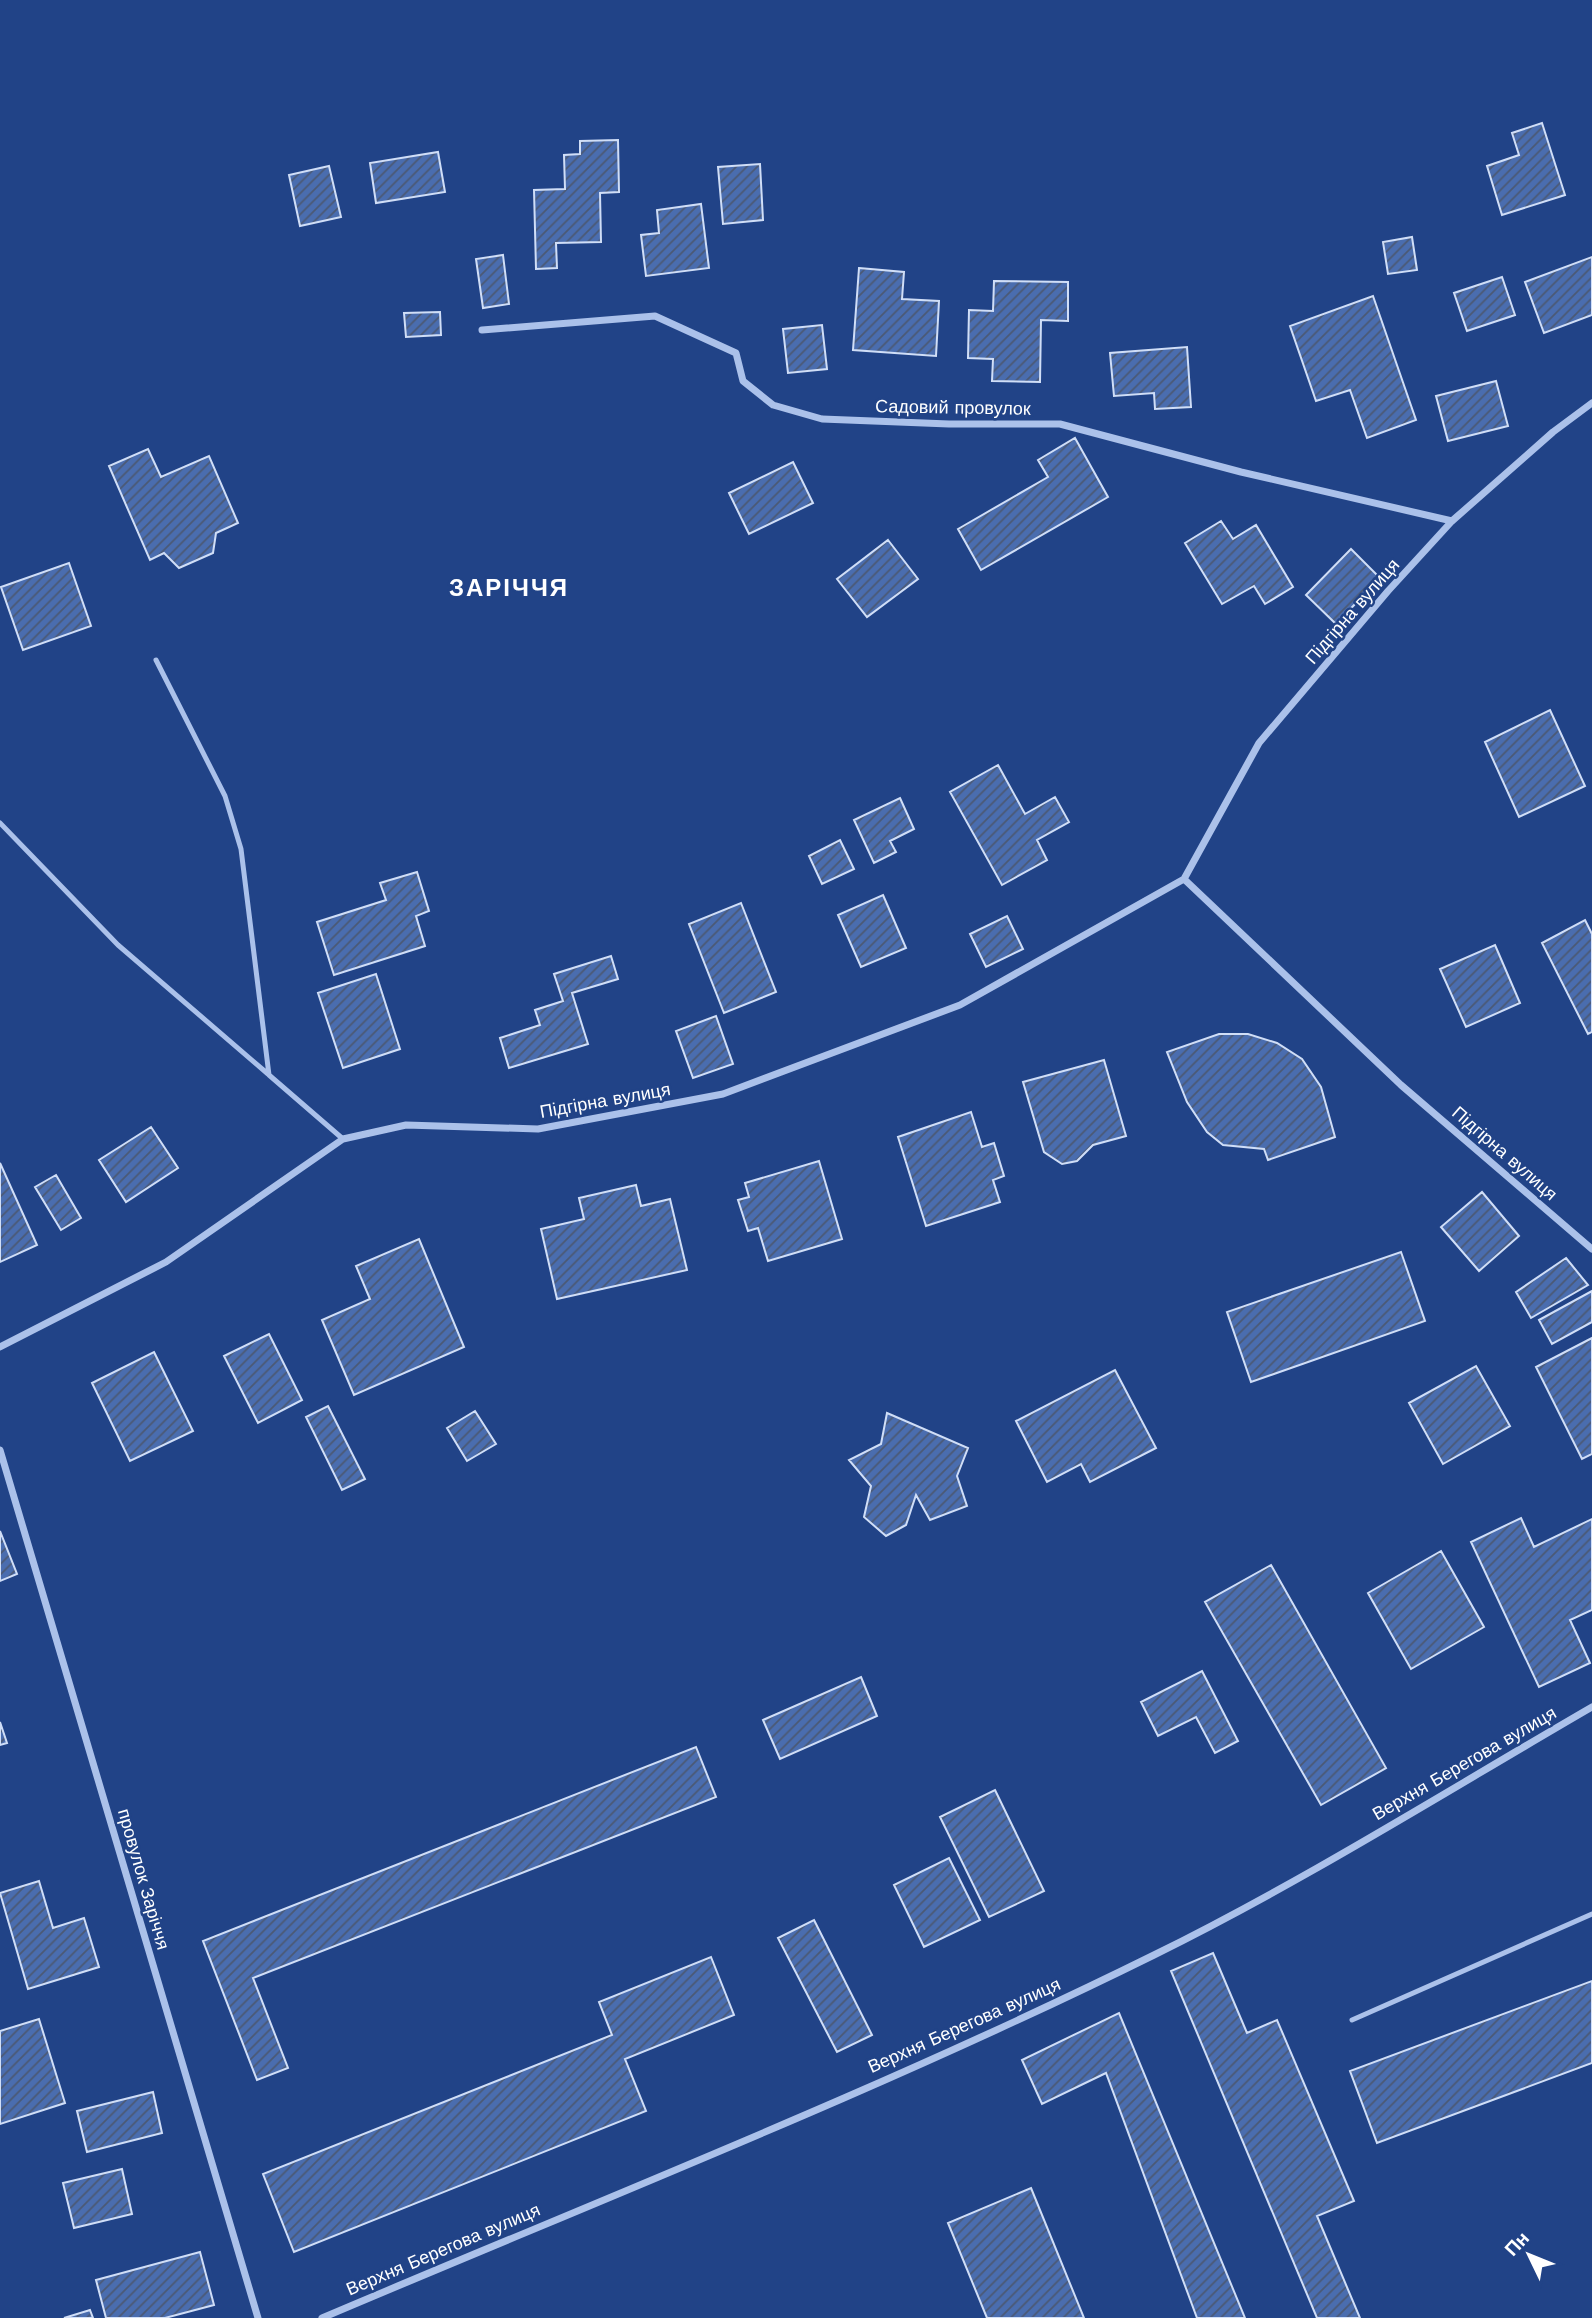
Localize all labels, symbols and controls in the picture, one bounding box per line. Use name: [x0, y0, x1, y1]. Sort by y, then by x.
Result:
street label: Садовий провулок: [875, 395, 1031, 419]
street label: Підгірна вулиця: [1301, 554, 1403, 668]
district label: ЗАРІЧЧЯ: [449, 574, 569, 602]
street label: Підгірна вулиця: [538, 1078, 672, 1122]
street label: Підгірна вулиця: [1448, 1102, 1562, 1204]
street label: Верхня Берегова вулиця: [1368, 1702, 1560, 1824]
street label: провулок Заріччя: [114, 1806, 174, 1952]
street label: Верхня Берегова вулиця: [864, 1973, 1064, 2077]
street label: Верхня Берегова вулиця: [343, 2199, 543, 2299]
north arrow: [1494, 2220, 1564, 2290]
text: Пн: [1500, 2227, 1534, 2261]

